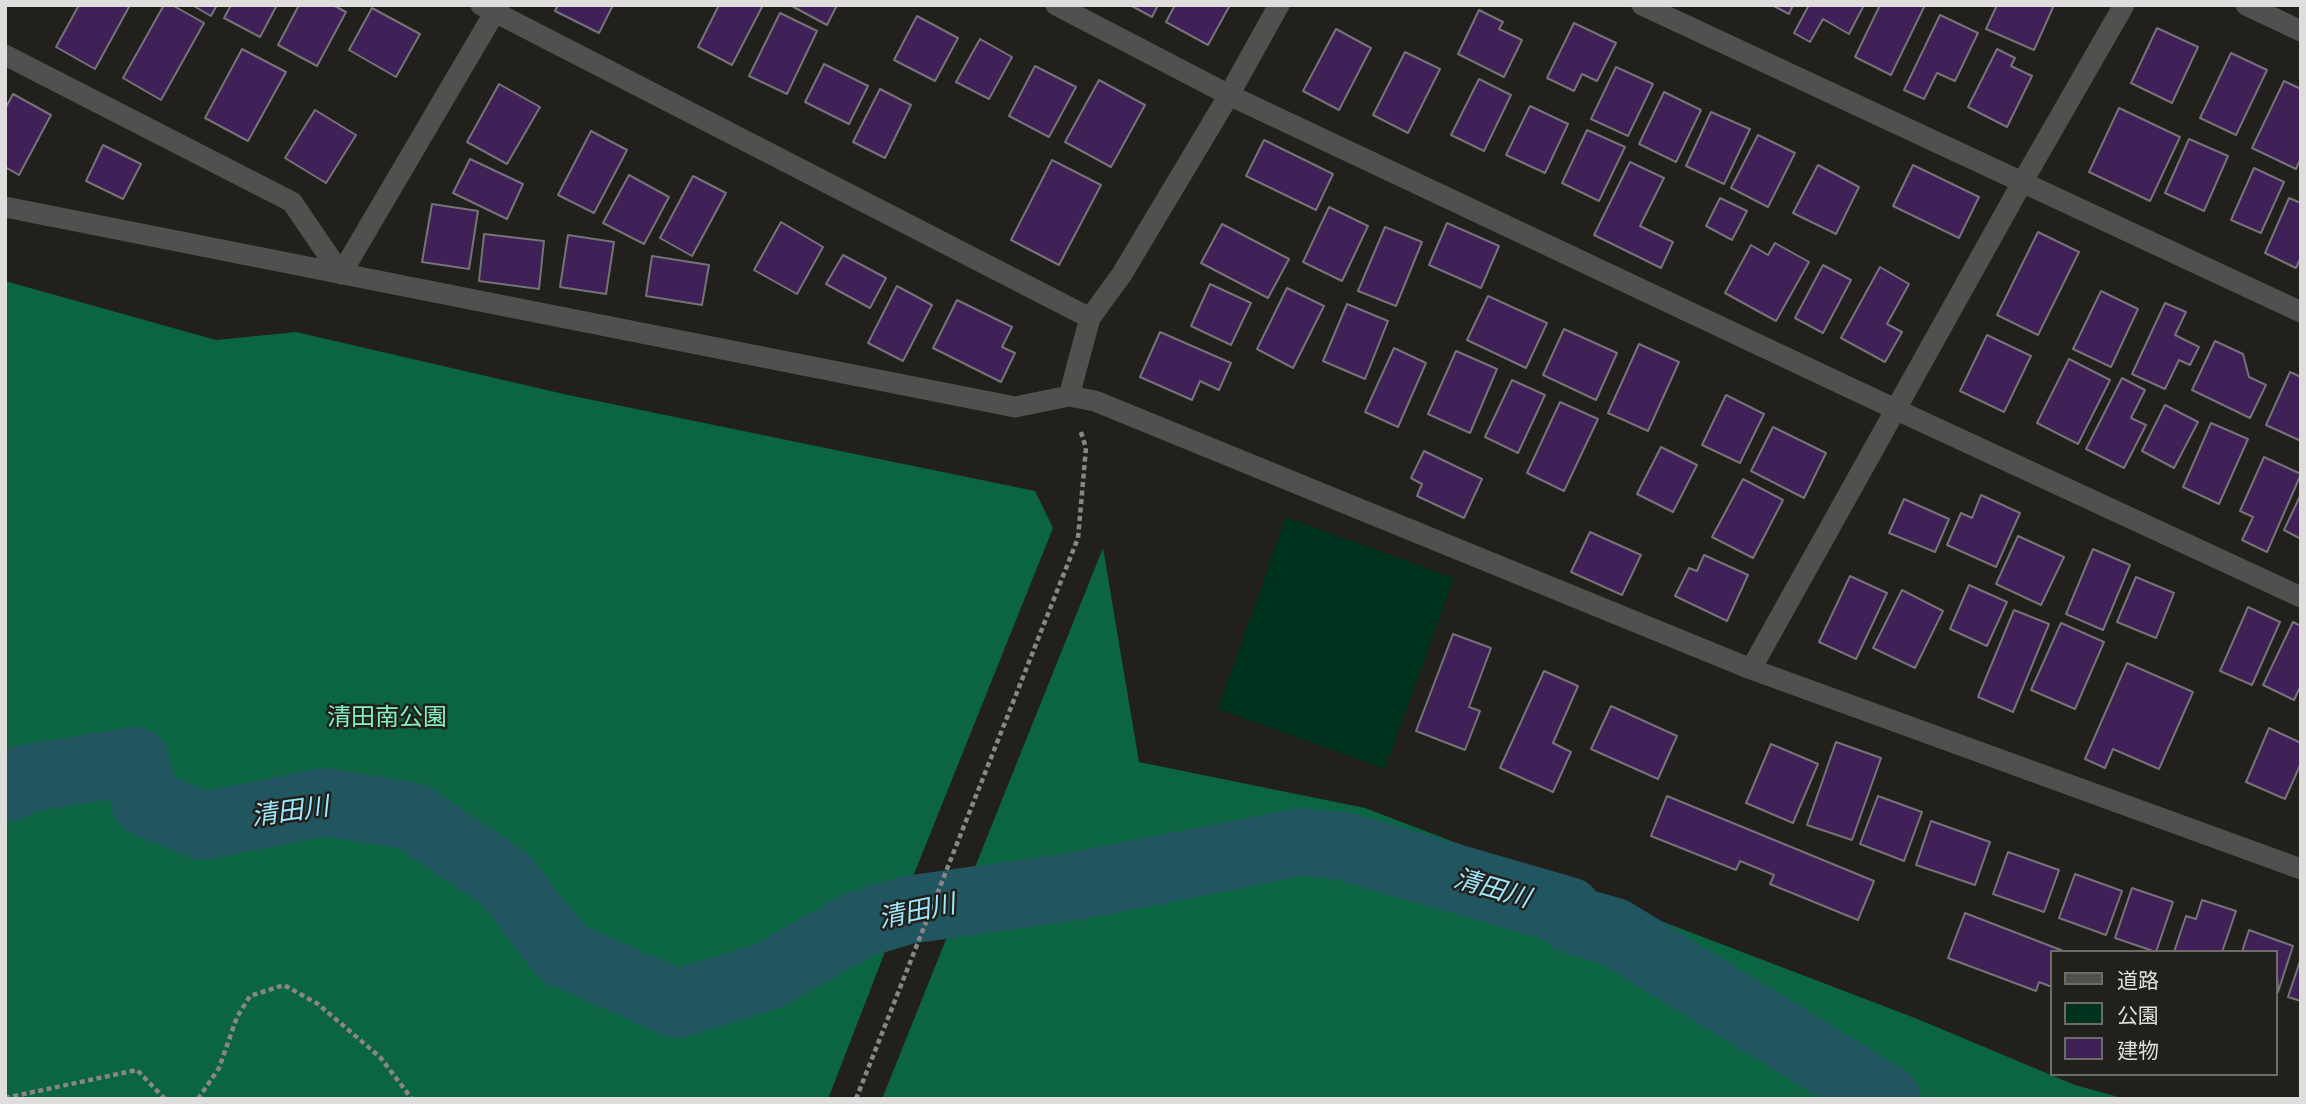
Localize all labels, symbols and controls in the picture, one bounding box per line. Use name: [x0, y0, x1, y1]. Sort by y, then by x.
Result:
park label: 清田南公園: [327, 704, 447, 732]
water label: 清田川: [249, 791, 331, 833]
water label: 清田川: [1450, 863, 1534, 915]
water label: 清田川: [876, 889, 958, 935]
legend: [2050, 950, 2278, 1076]
text: 道路: [2117, 971, 2159, 992]
text: 公園: [2117, 1006, 2159, 1027]
text: 建物: [2117, 1041, 2159, 1062]

